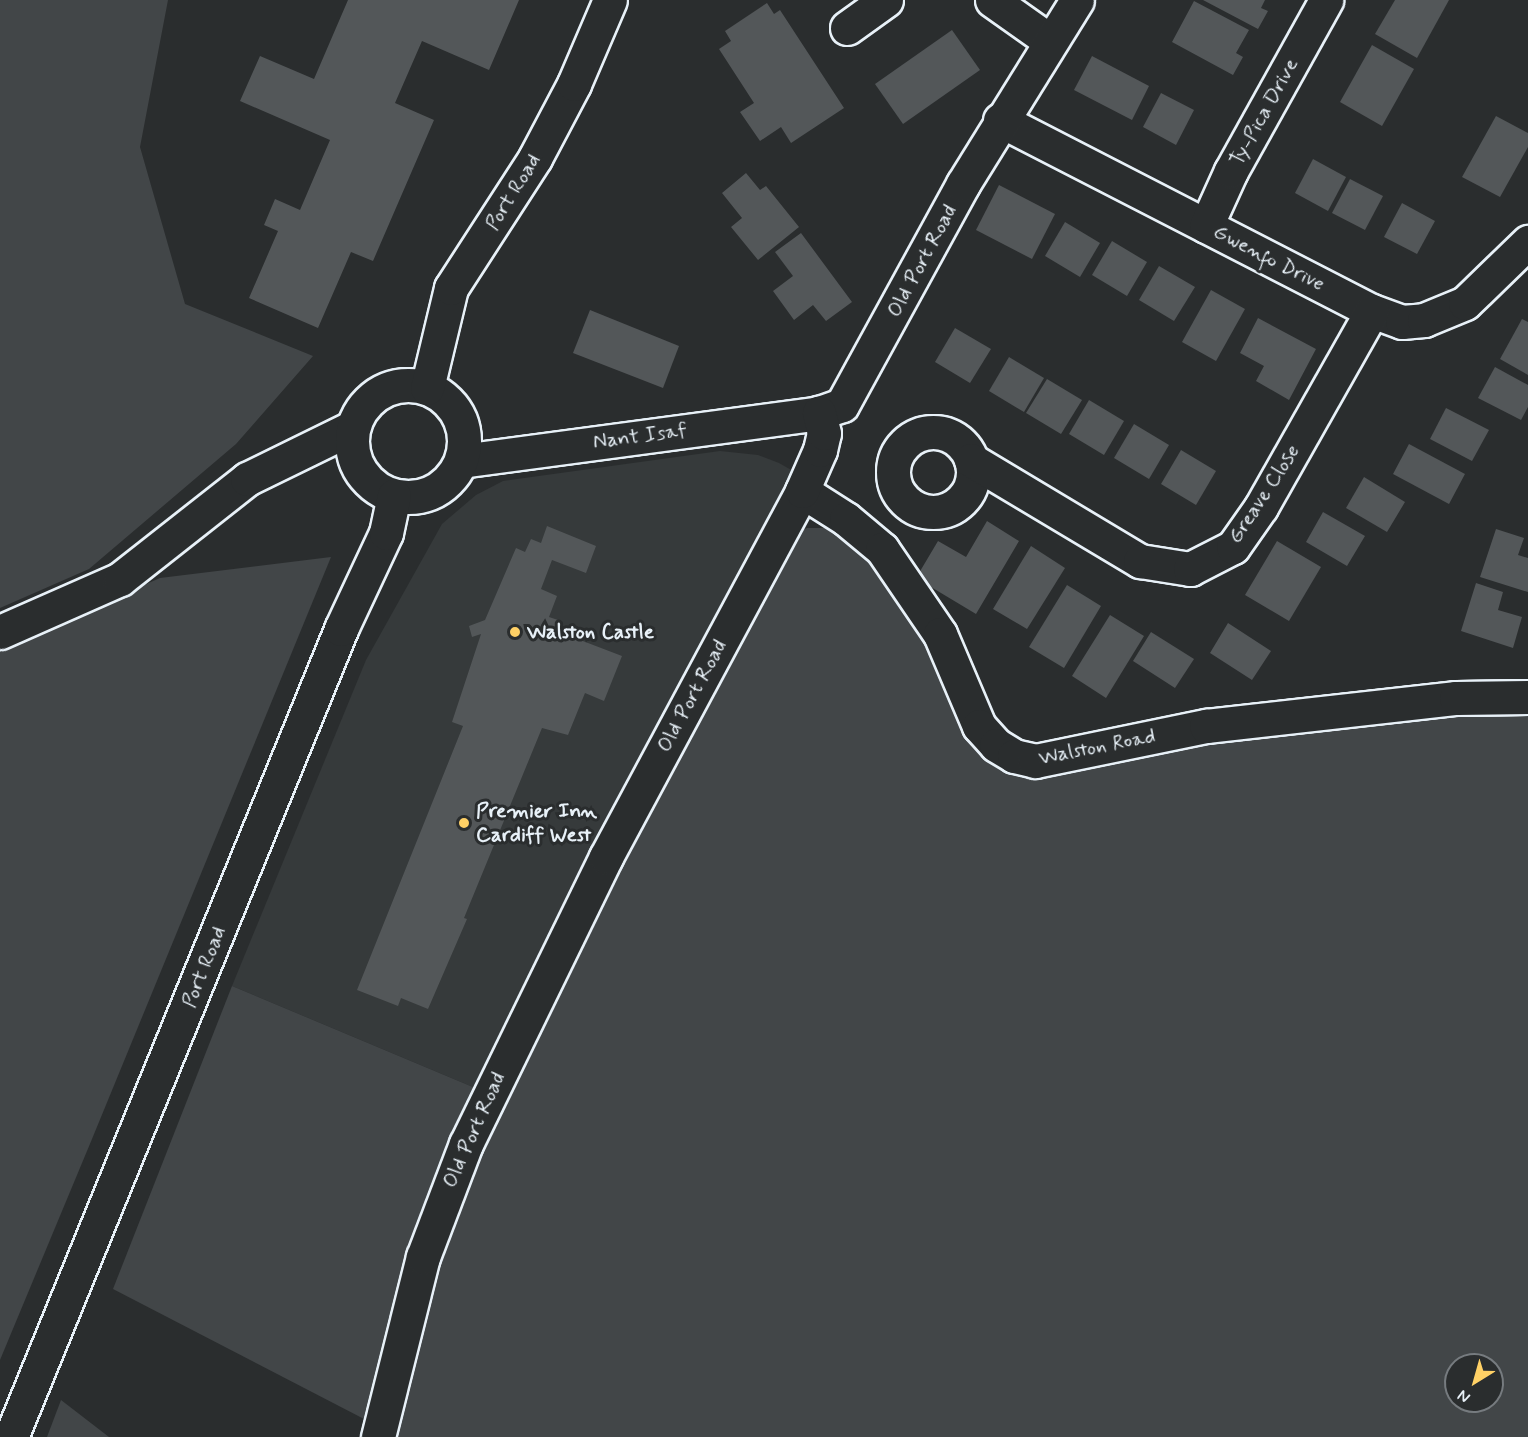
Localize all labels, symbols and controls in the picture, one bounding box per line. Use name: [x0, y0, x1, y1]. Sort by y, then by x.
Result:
street label: Ty-Pica Drive: [1225, 55, 1303, 169]
street label: Port Road: [480, 149, 546, 235]
street label: Old Port Road: [882, 202, 962, 320]
street label: Gwenfo Drive: [1209, 219, 1329, 297]
street label: Nant Isaf: [593, 417, 687, 455]
street label: Greave Close: [1223, 440, 1305, 548]
place label: Walston Castle: [527, 619, 657, 645]
marker: Walston Castle: [508, 625, 522, 639]
street label: Old Port Road: [652, 637, 732, 755]
street label: Walston Road: [1038, 724, 1156, 770]
place label: Premier Inn Cardiff West: [476, 798, 593, 848]
marker: Premier Inn Cardiff West: [457, 816, 471, 830]
street label: Port Road: [176, 923, 232, 1011]
street label: Old Port Road: [438, 1070, 510, 1190]
north arrow: [1444, 1353, 1504, 1413]
text: N: [1453, 1385, 1475, 1408]

